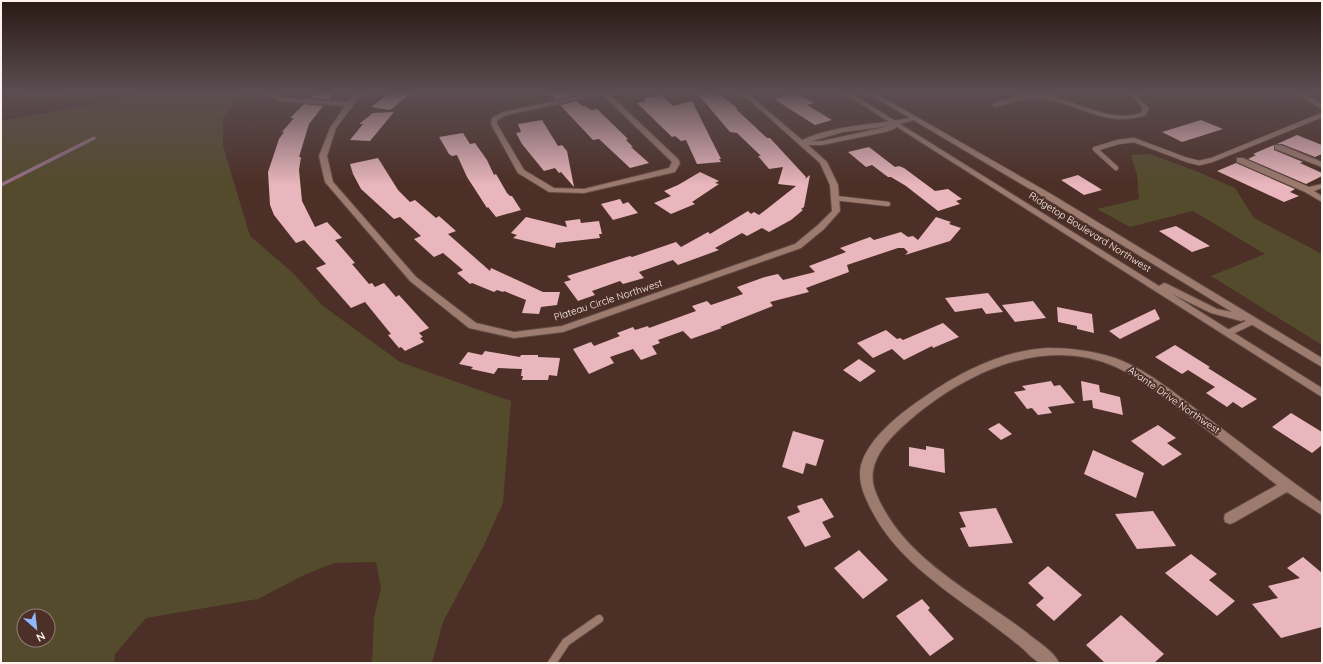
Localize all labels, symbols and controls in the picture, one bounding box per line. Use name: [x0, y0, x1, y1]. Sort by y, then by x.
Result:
street label: Ridgetop Boulevard Northwest: [1026, 189, 1154, 275]
street label: Plateau Circle Northwest: [552, 276, 664, 324]
street label: Avante Drive Northwest: [1125, 363, 1223, 437]
north arrow: [16, 608, 56, 648]
text: N: [34, 629, 48, 645]

